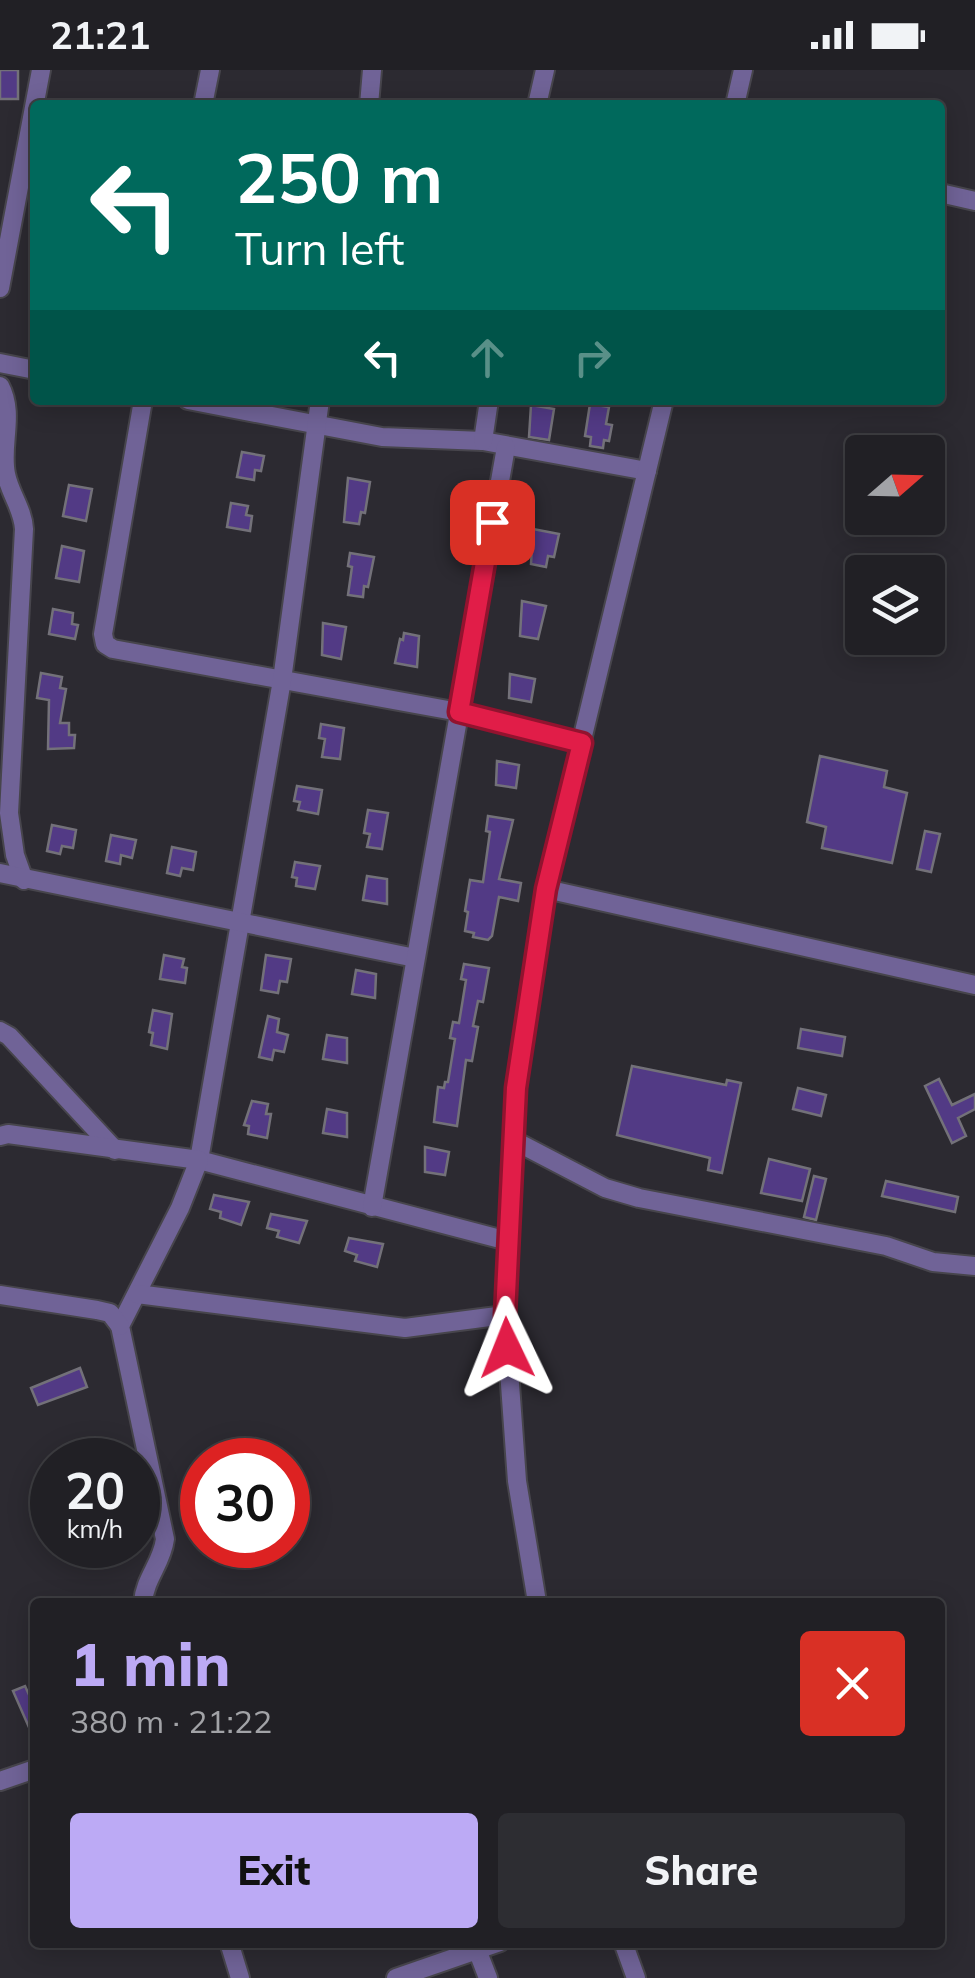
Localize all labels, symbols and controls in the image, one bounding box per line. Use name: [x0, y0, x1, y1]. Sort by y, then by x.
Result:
text: 21:21: [50, 11, 151, 59]
text: 250 m: [235, 133, 443, 221]
icon: left: [70, 140, 200, 270]
text: Turn left: [235, 220, 404, 276]
icon: left: [355, 330, 410, 385]
icon: ahead: [460, 330, 515, 385]
icon: right: [565, 330, 620, 385]
north arrow: [845, 435, 945, 535]
map controls: [845, 435, 945, 655]
pin: [450, 480, 535, 565]
icon: arrive: [465, 495, 520, 550]
button: layers: [845, 555, 945, 655]
position arrow: [455, 1296, 559, 1400]
speed limit sign: 30: [180, 1438, 310, 1568]
text: 20: [65, 1459, 125, 1522]
text: km/h: [67, 1513, 123, 1544]
text: 1 min: [70, 1626, 231, 1701]
button: close: [800, 1631, 905, 1736]
text: 380 m · 21:22: [70, 1701, 272, 1741]
button: Exit: [70, 1813, 478, 1928]
button: Share: [498, 1813, 905, 1928]

